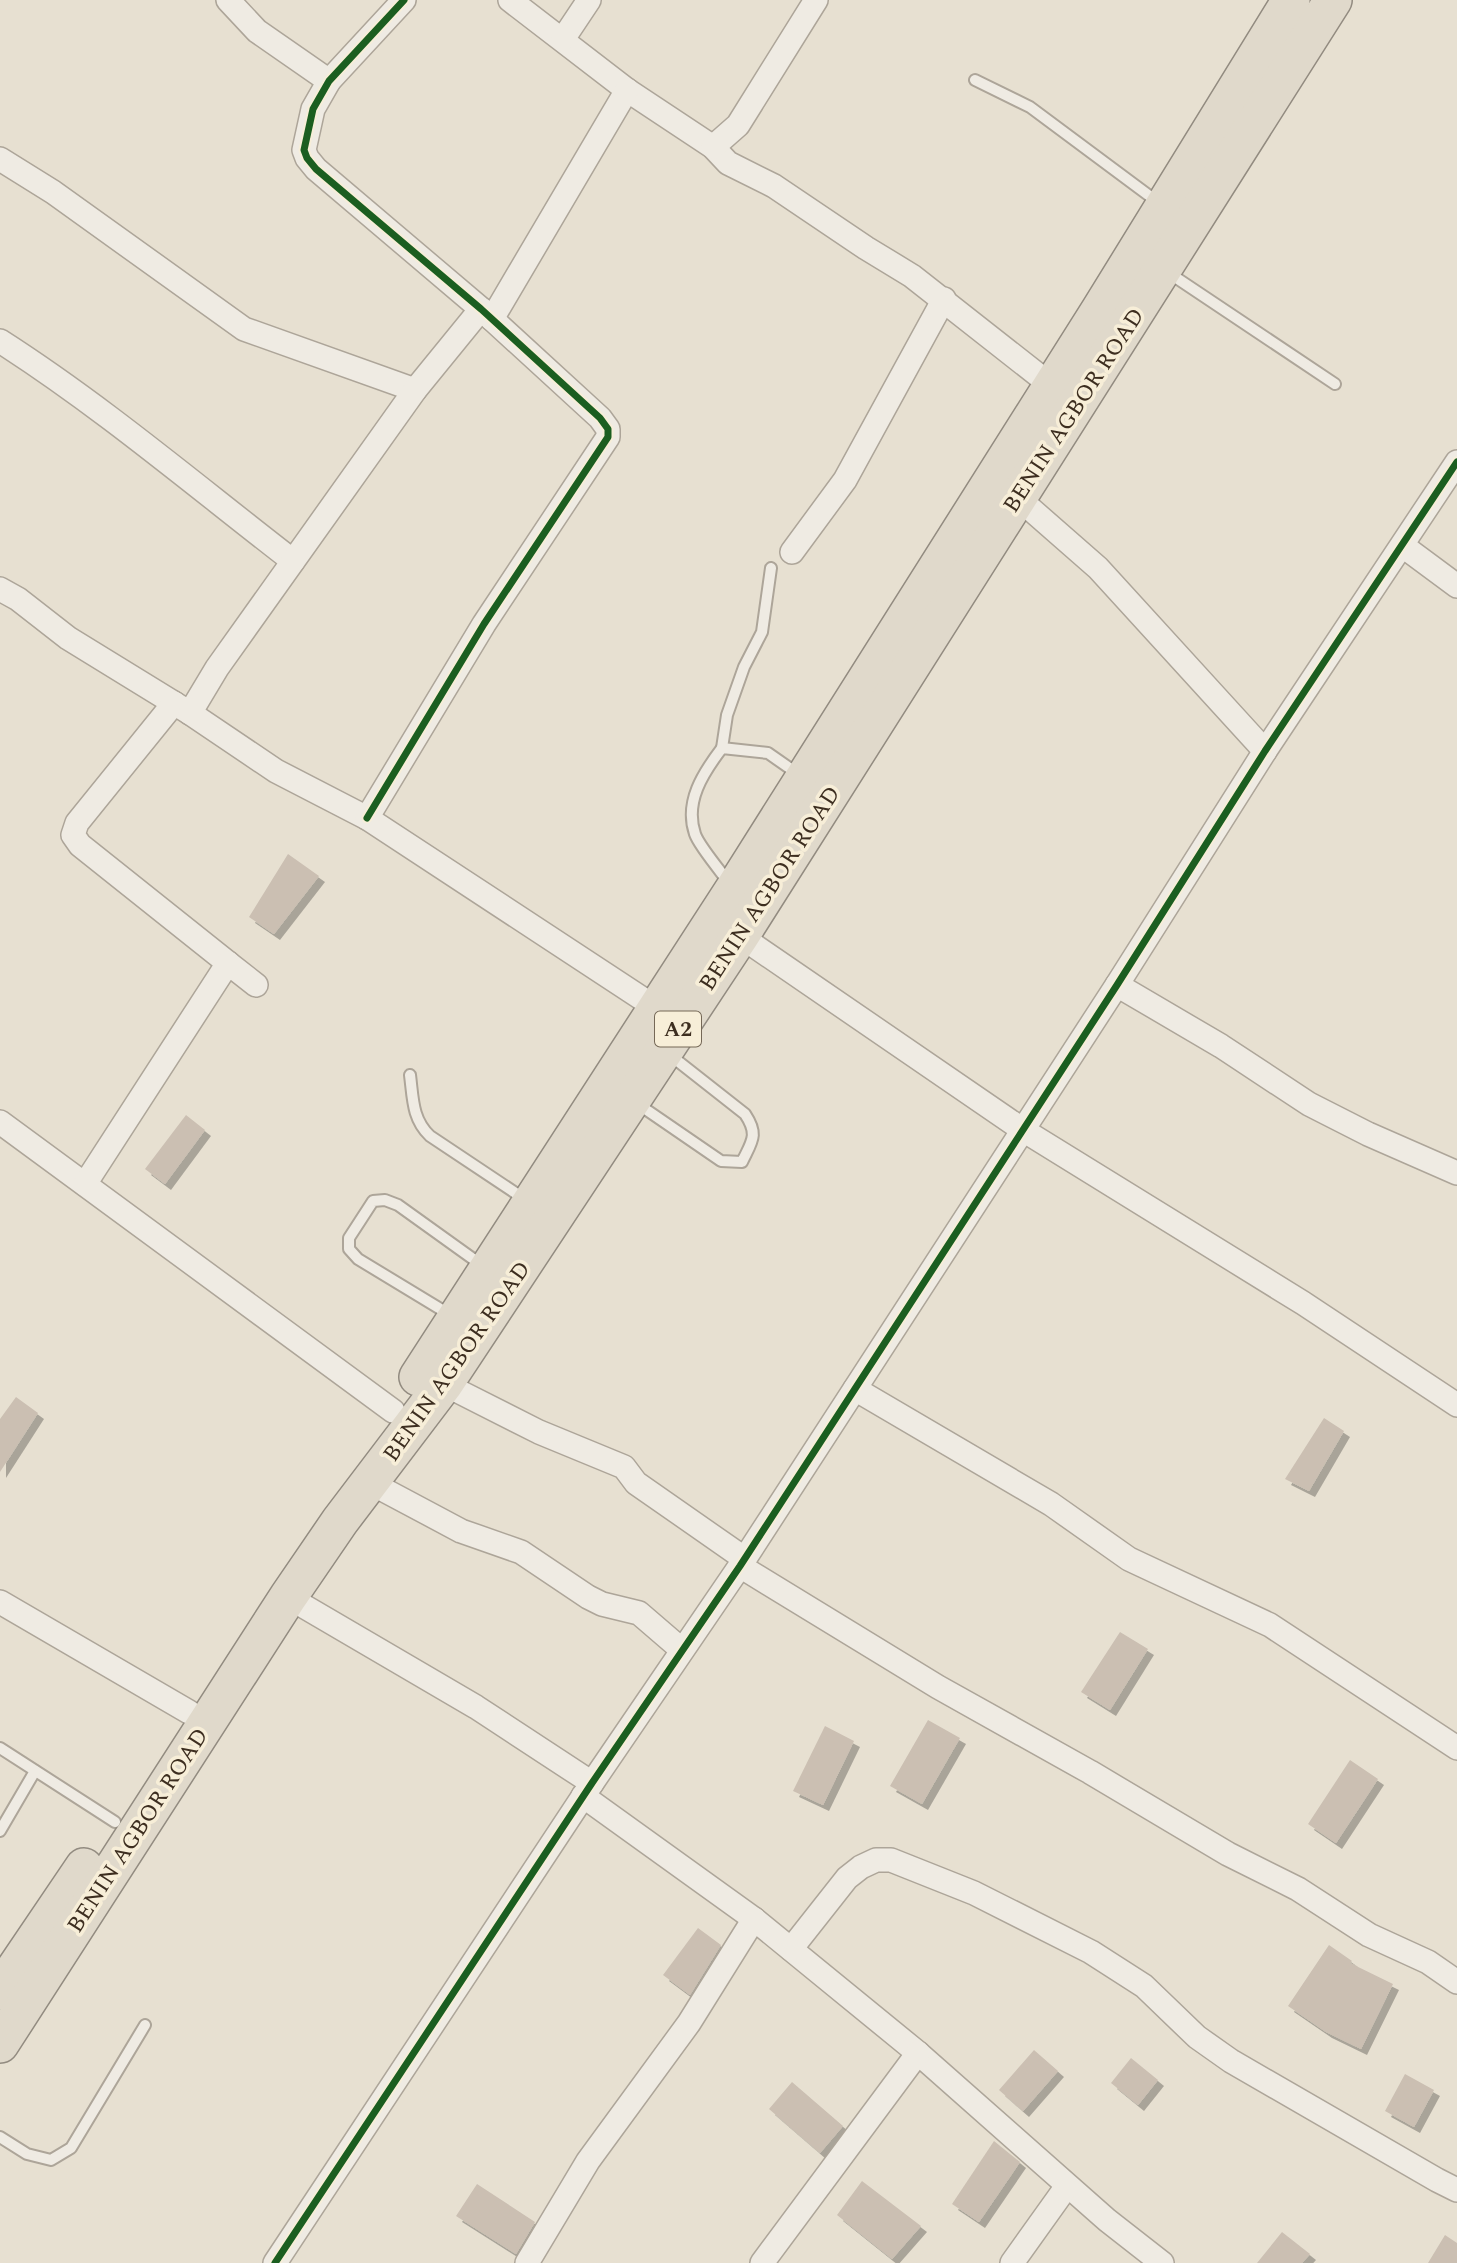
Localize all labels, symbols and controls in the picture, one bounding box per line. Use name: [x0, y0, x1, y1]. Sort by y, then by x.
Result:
street label: BENIN AGBOR ROAD: [995, 301, 1154, 520]
street label: BENIN AGBOR ROAD: [691, 779, 850, 998]
road number: A2: [655, 1012, 701, 1046]
street label: BENIN AGBOR ROAD: [375, 1254, 540, 1470]
street label: BENIN AGBOR ROAD: [59, 1721, 218, 1940]

